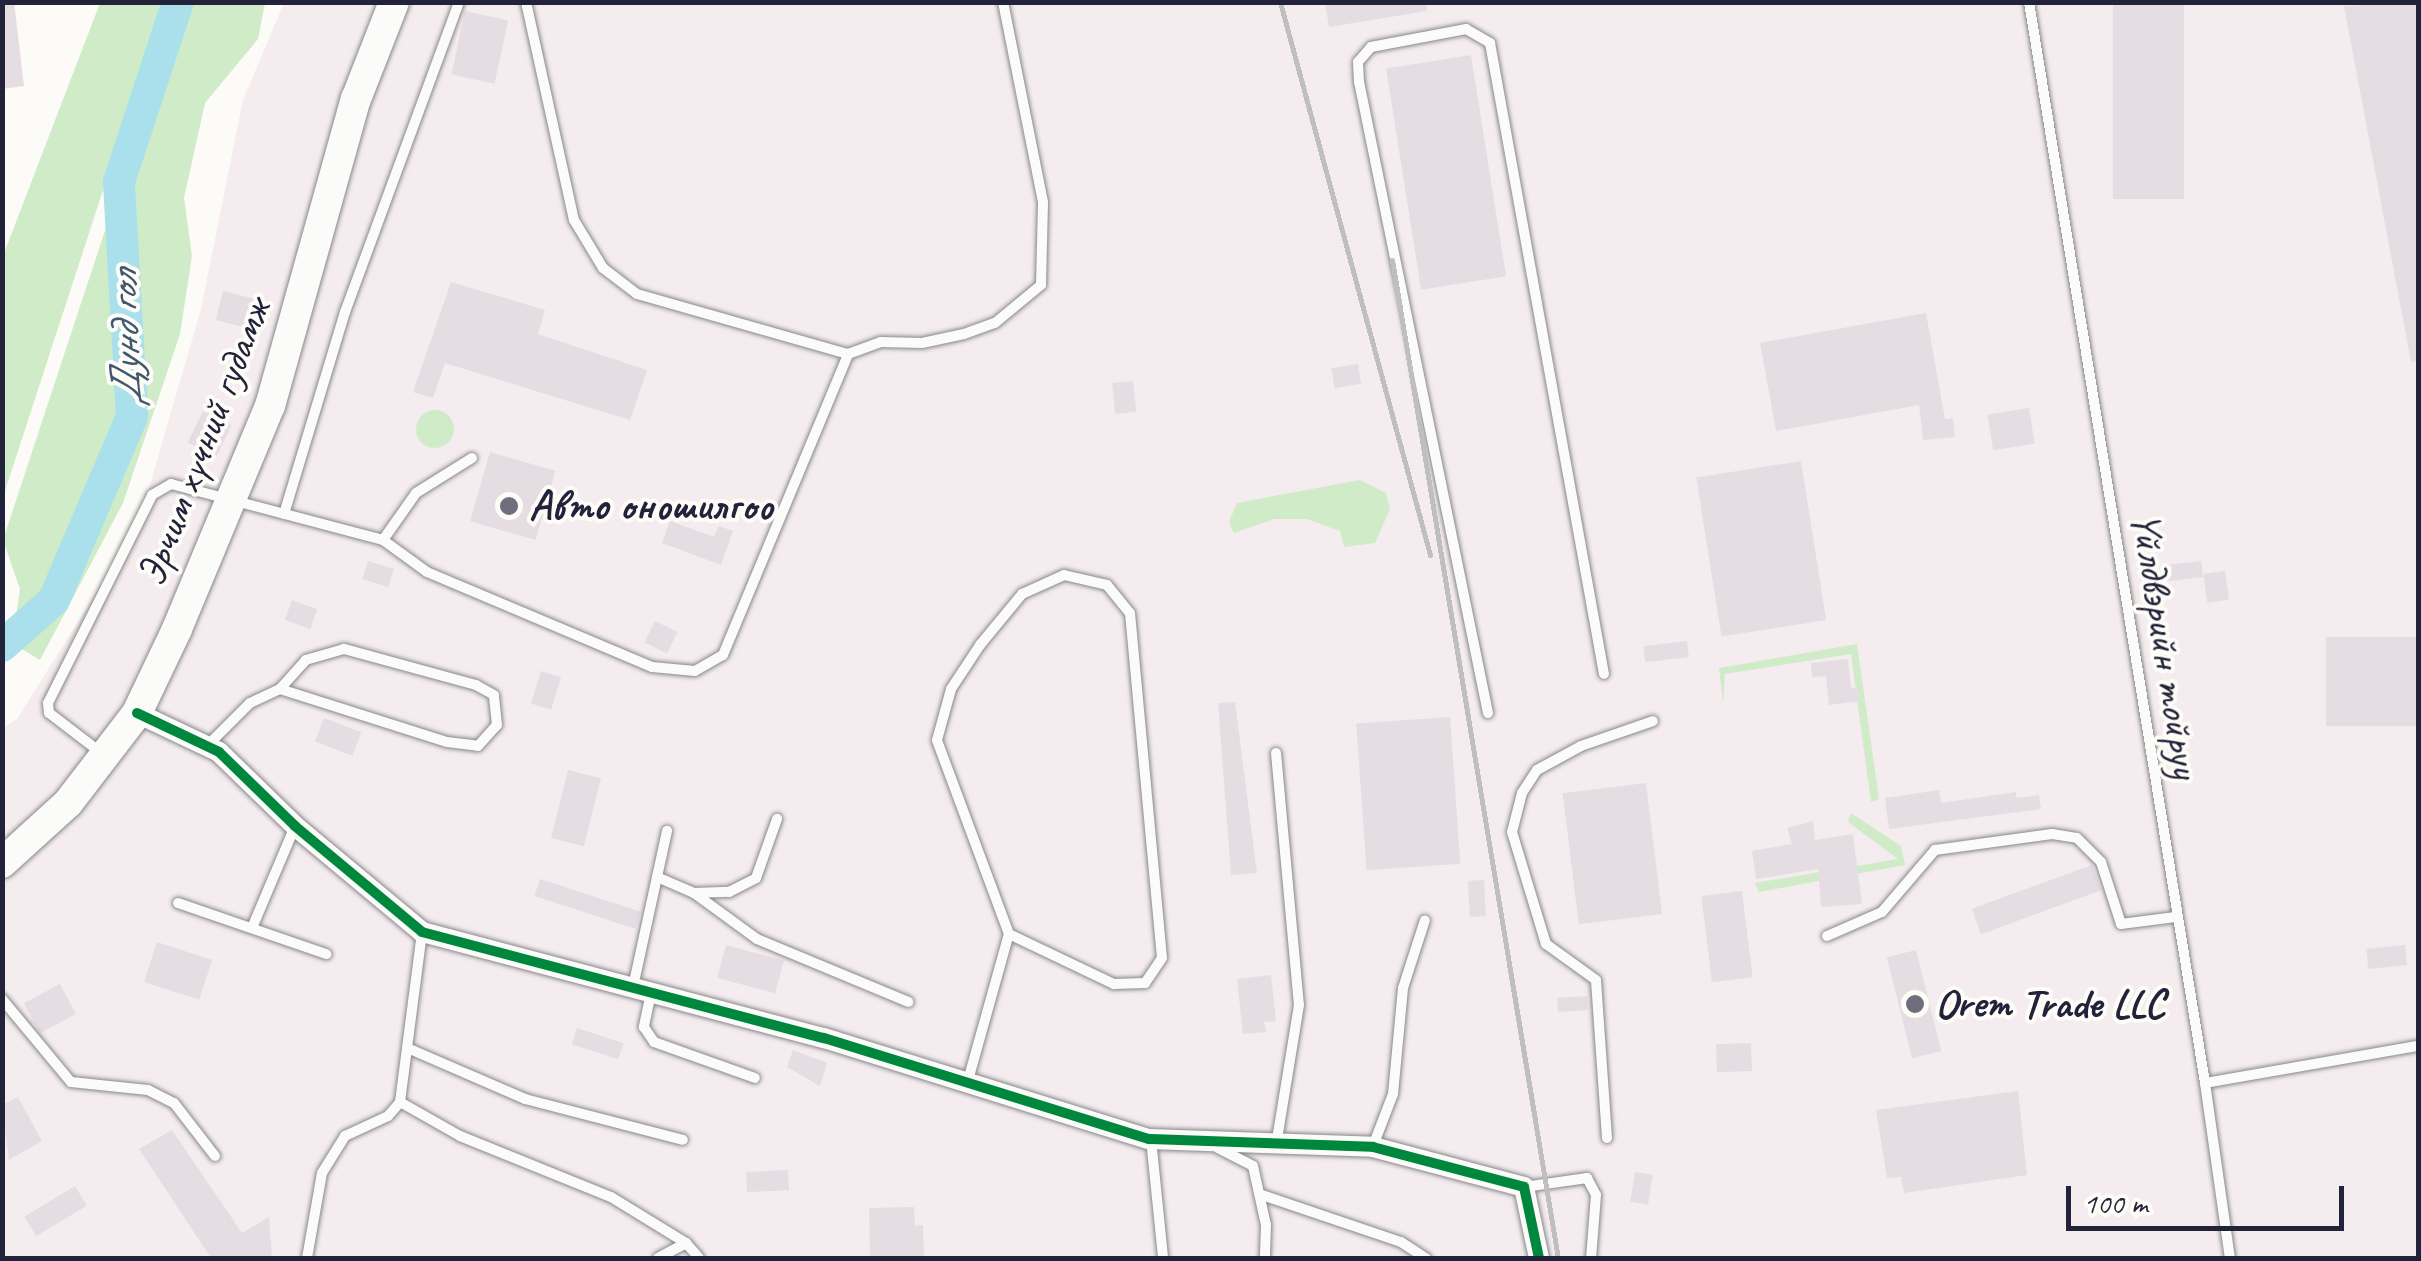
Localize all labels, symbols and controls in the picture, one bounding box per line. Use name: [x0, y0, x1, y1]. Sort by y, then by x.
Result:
water label: Дунд гол: [96, 272, 154, 406]
street label: Эрчим хүчний гудамж: [126, 291, 282, 593]
place label: Авто оношилгоо: [529, 481, 770, 531]
marker: Авто оношилгоо: [498, 495, 520, 517]
street label: Үйлдвэрийн тойруу: [2119, 510, 2211, 780]
place label: Orem Trade LLC: [1935, 979, 2167, 1029]
marker: Orem Trade LLC: [1904, 993, 1926, 1015]
scale bar: [2071, 1166, 2348, 1228]
text: 100 m: [2083, 1184, 2148, 1222]

